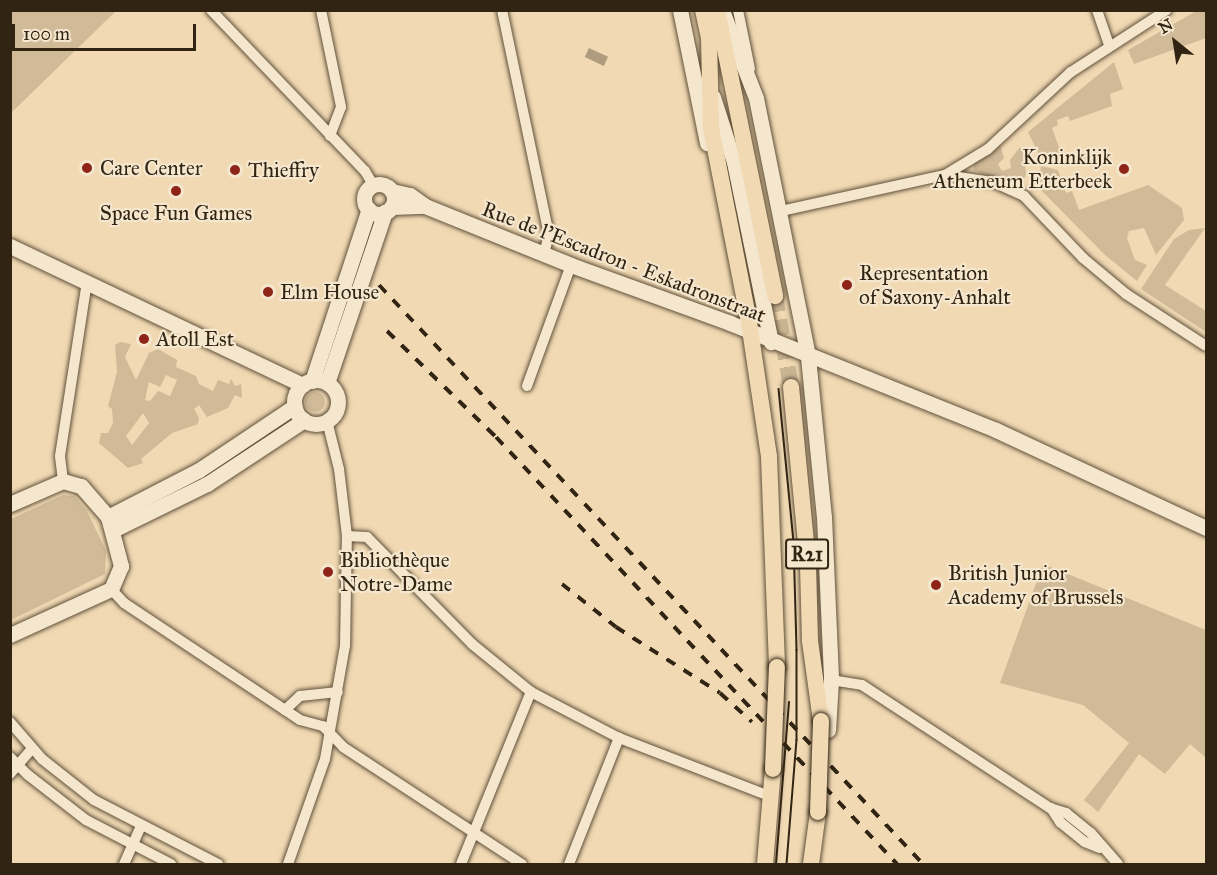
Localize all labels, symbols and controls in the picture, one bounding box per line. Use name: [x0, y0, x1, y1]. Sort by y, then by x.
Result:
scale bar: [15, 12, 200, 50]
north arrow: [1145, 12, 1205, 72]
text: N: [1155, 14, 1176, 38]
text: 100 m: [23, 23, 70, 45]
place label: Koninklijk Atheneum Etterbeek: [933, 144, 1112, 194]
place label: Care Center: [100, 155, 203, 181]
place label: Thieffry: [248, 157, 319, 183]
marker: Care Center: [78, 159, 96, 177]
marker: Thieffry: [226, 161, 244, 179]
marker: Koninklijk Atheneum Etterbeek: [1117, 162, 1131, 176]
marker: Space Fun Games: [169, 184, 183, 198]
street label: Rue de l'Escadron - Eskadronstraat: [478, 196, 770, 328]
place label: Space Fun Games: [100, 200, 252, 226]
place label: Representation of Saxony-Anhalt: [859, 260, 1011, 310]
marker: Representation of Saxony-Anhalt: [840, 278, 854, 292]
place label: Elm House: [280, 279, 379, 305]
marker: Elm House: [261, 285, 275, 299]
place label: Atoll Est: [156, 326, 234, 352]
marker: Atoll Est: [137, 332, 151, 346]
road number: R21: [784, 537, 830, 571]
place label: Bibliothèque Notre-Dame: [340, 547, 452, 597]
place label: British Junior Academy of Brussels: [948, 560, 1123, 610]
marker: Bibliothèque Notre-Dame: [321, 565, 335, 579]
marker: British Junior Academy of Brussels: [929, 578, 943, 592]

